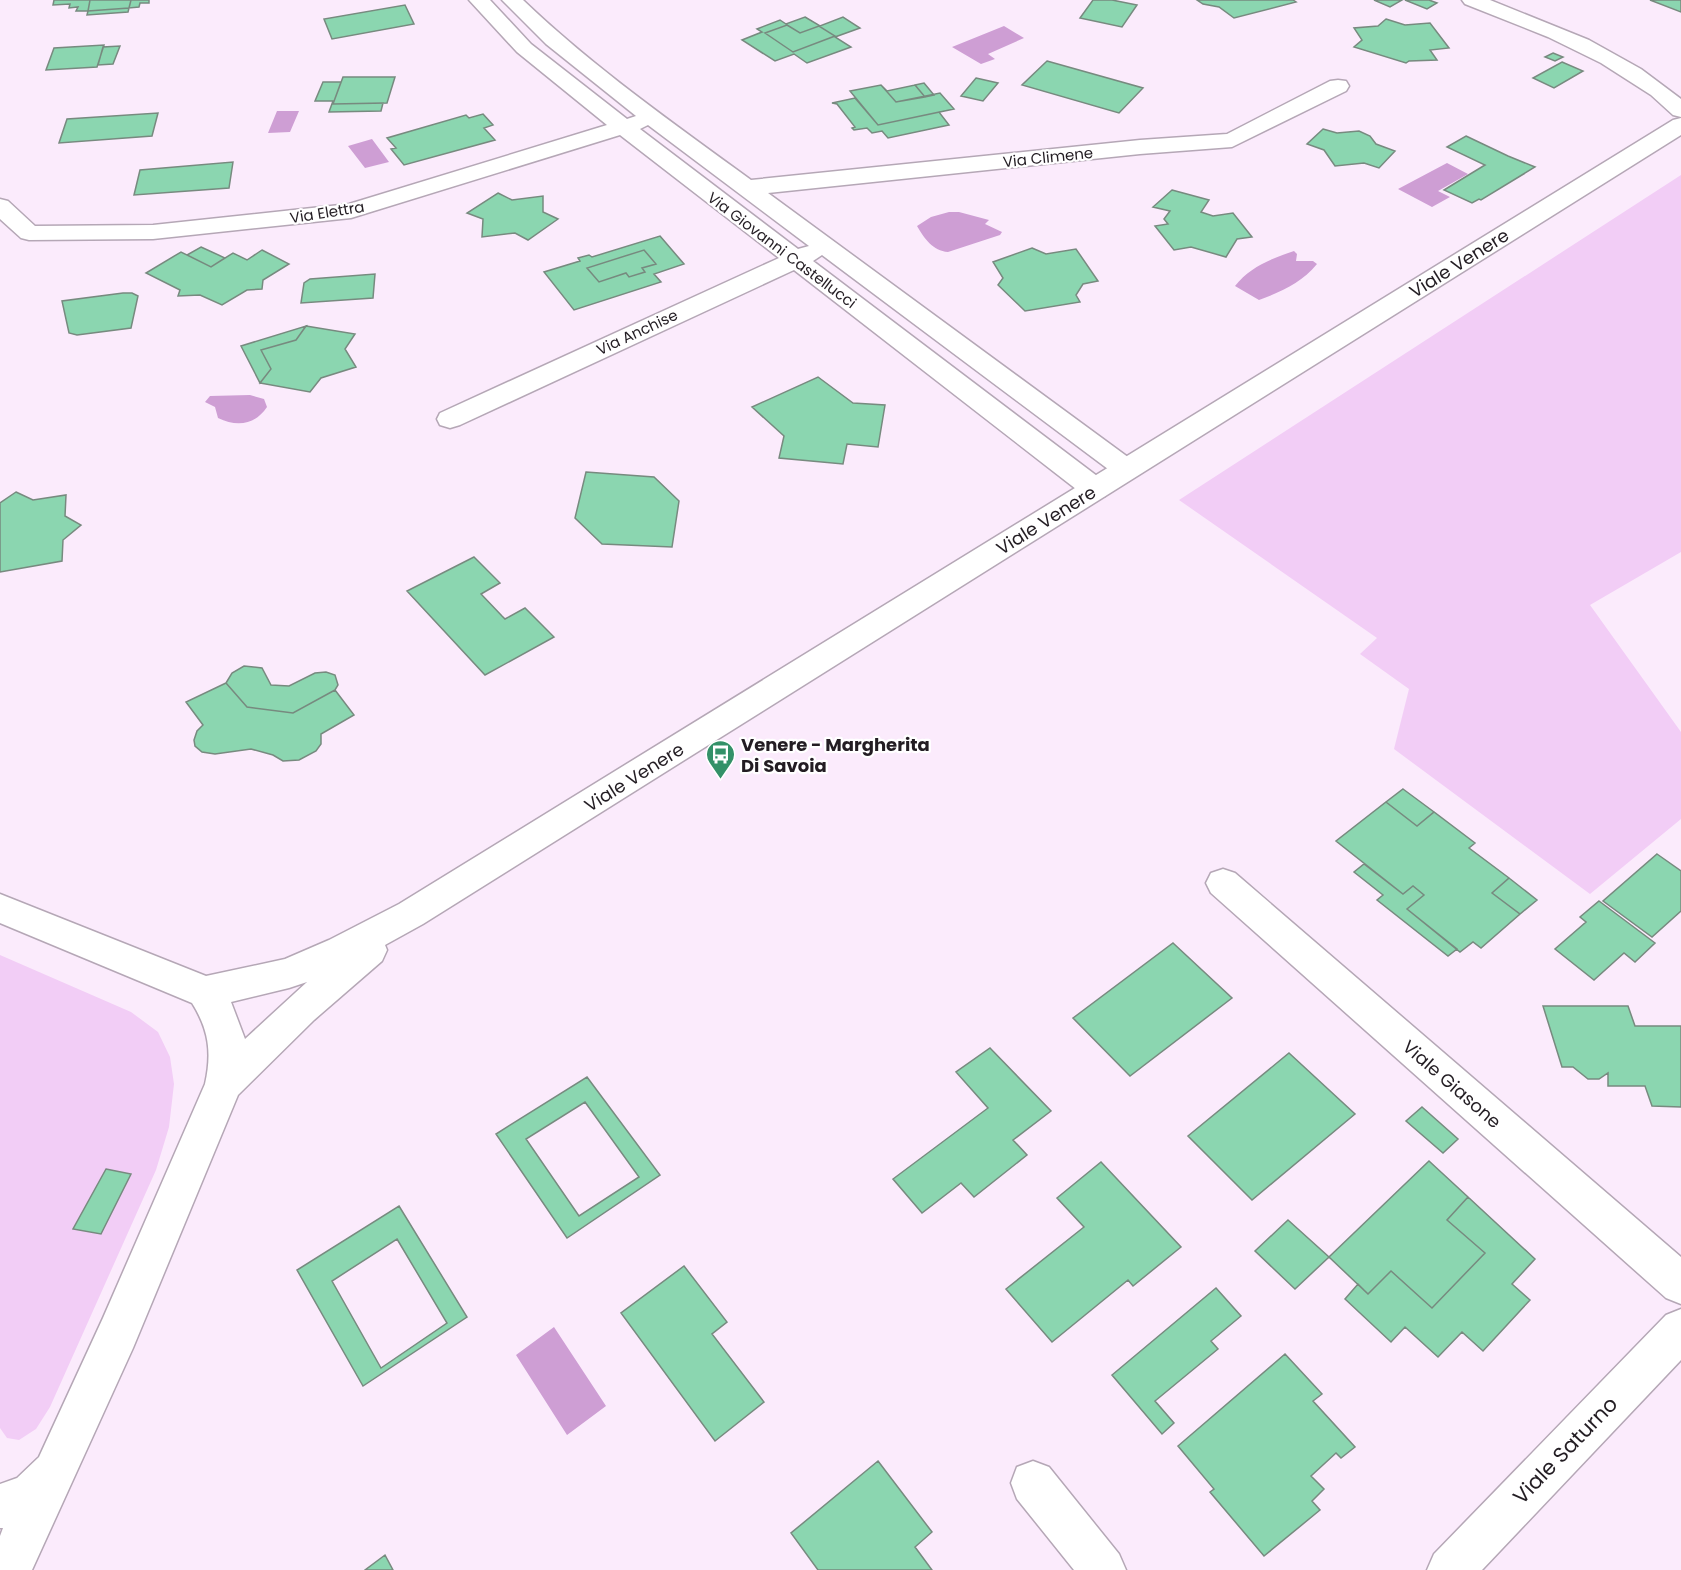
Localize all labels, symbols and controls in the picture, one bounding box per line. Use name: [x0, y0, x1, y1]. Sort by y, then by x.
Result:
street label: Via Climene: [1002, 142, 1094, 172]
street label: Via Giovanni Castellucci: [703, 187, 861, 313]
street label: Via Elettra: [288, 196, 366, 228]
street label: Viale Venere: [1404, 222, 1514, 304]
street label: Via Anchise: [593, 304, 681, 360]
street label: Viale Venere: [991, 479, 1101, 561]
place label: Venere - Margherita Di Savoia: [741, 732, 930, 778]
street label: Viale Venere: [579, 736, 689, 818]
bus stop icon: Venere - Margherita Di Savoia: [704, 738, 736, 780]
street label: Viale Giasone: [1397, 1034, 1507, 1134]
street label: Viale Saturno: [1506, 1390, 1624, 1510]

